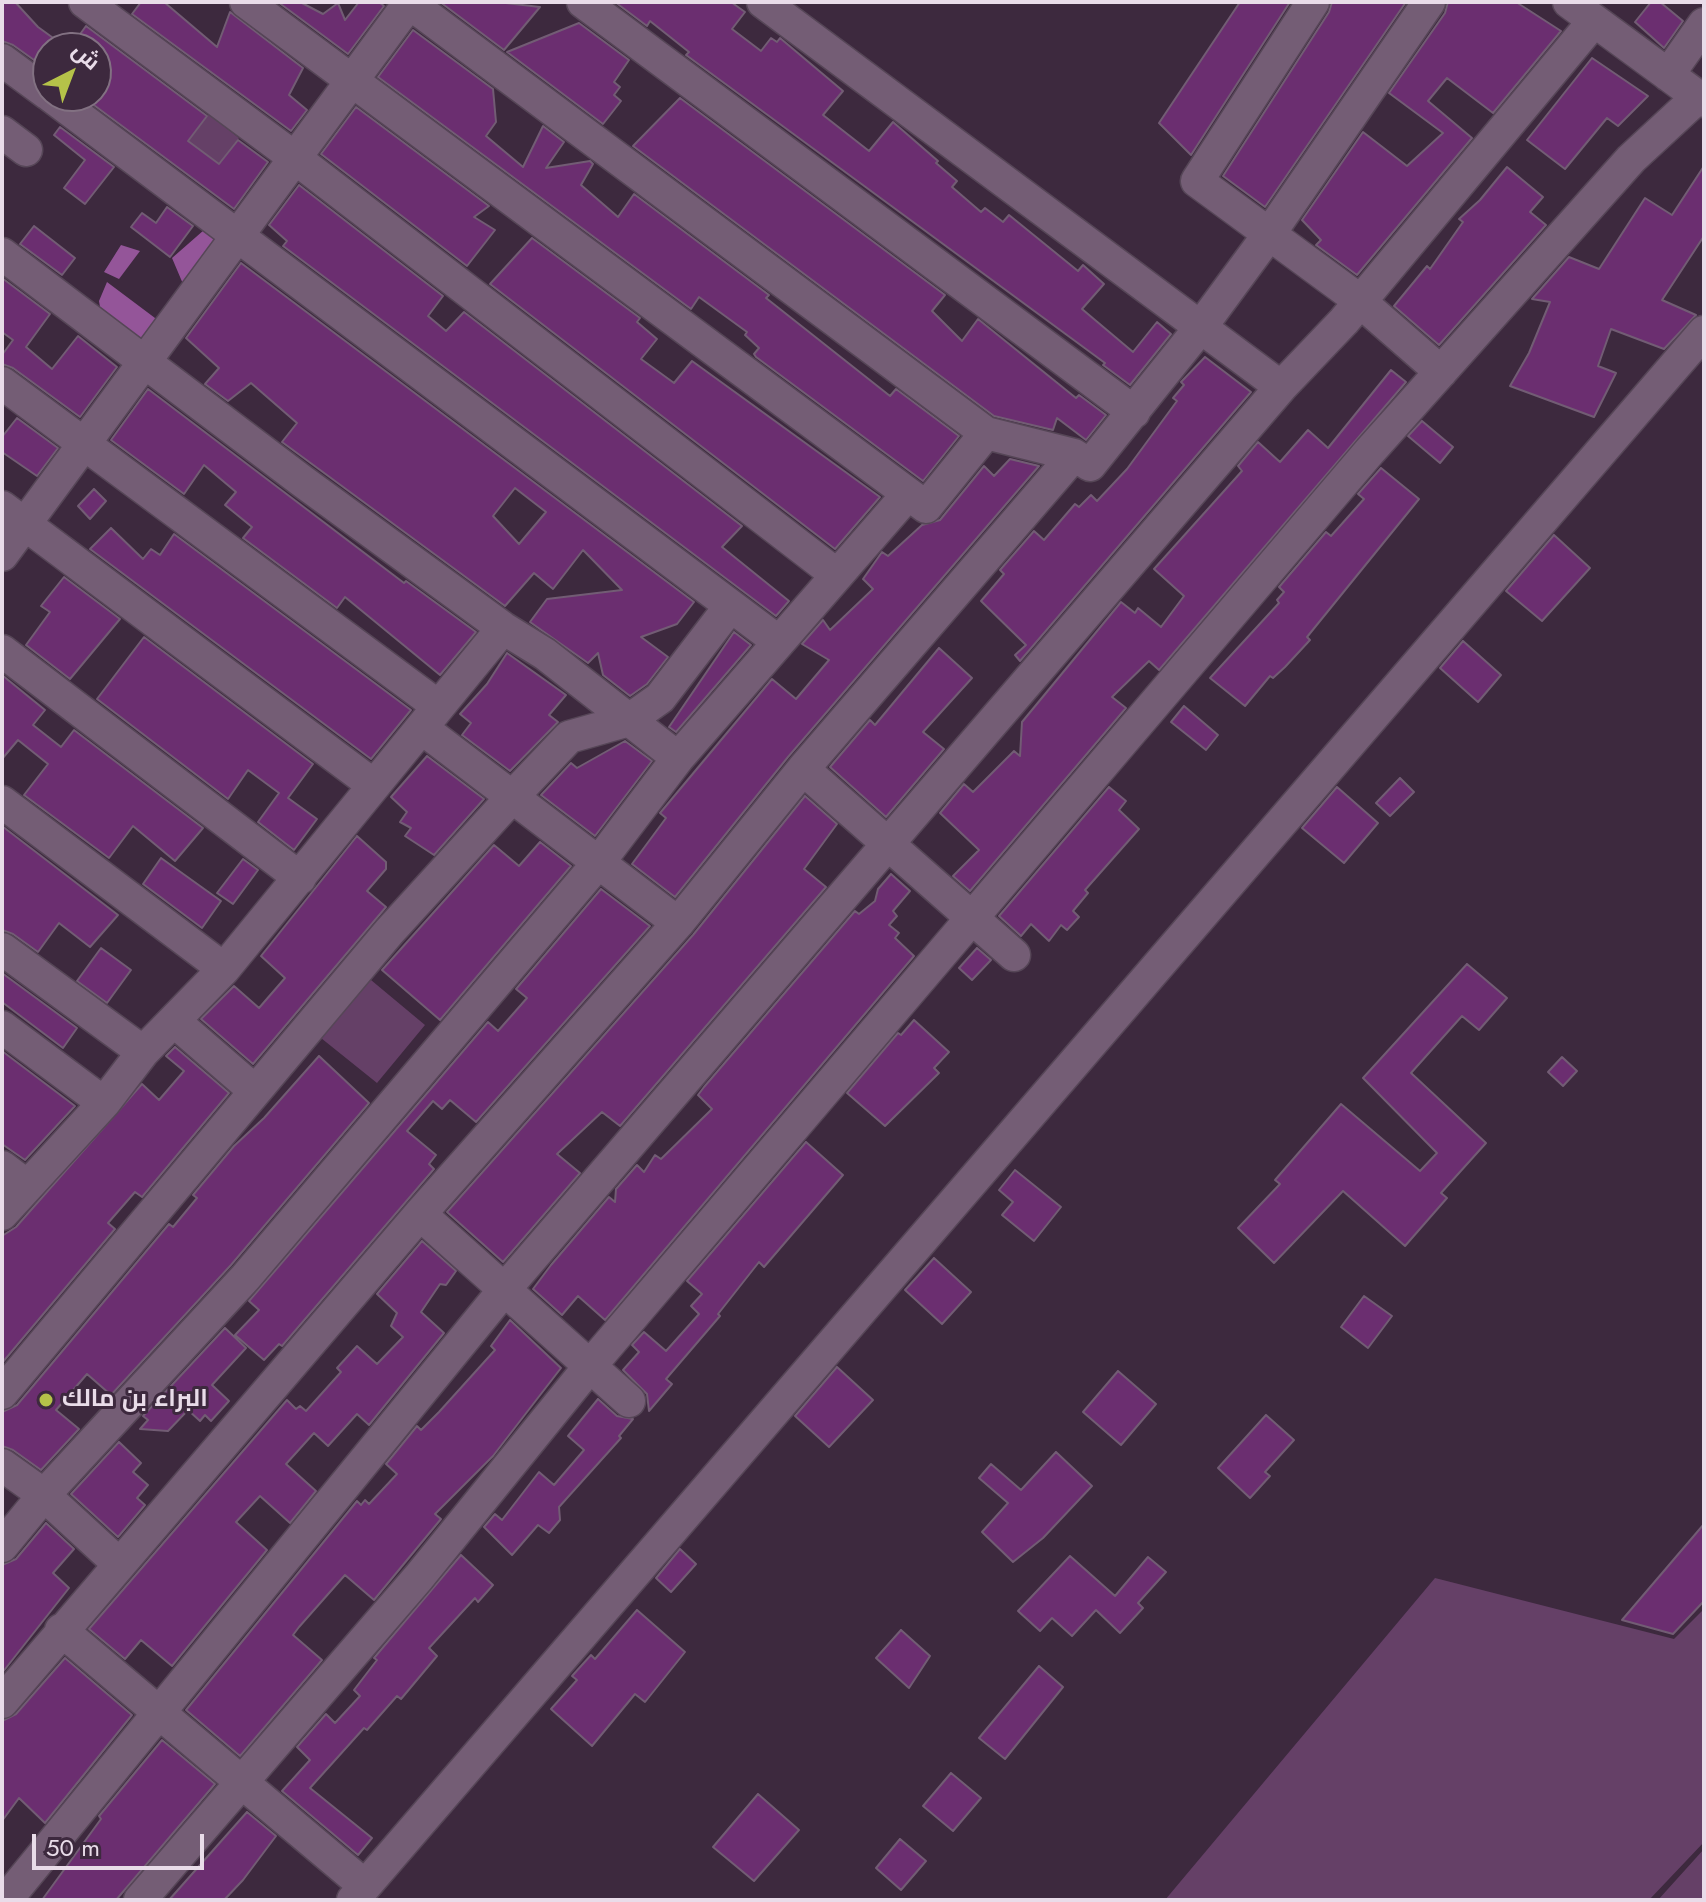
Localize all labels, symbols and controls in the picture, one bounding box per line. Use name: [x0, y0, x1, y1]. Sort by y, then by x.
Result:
north arrow: [32, 32, 112, 112]
text: ش: [66, 34, 108, 77]
place label: البراء بن مالك: [62, 1386, 208, 1414]
marker: البراء بن مالك: [37, 1391, 55, 1409]
scale bar: [36, 1818, 208, 1868]
text: 50 m: [46, 1830, 100, 1865]

